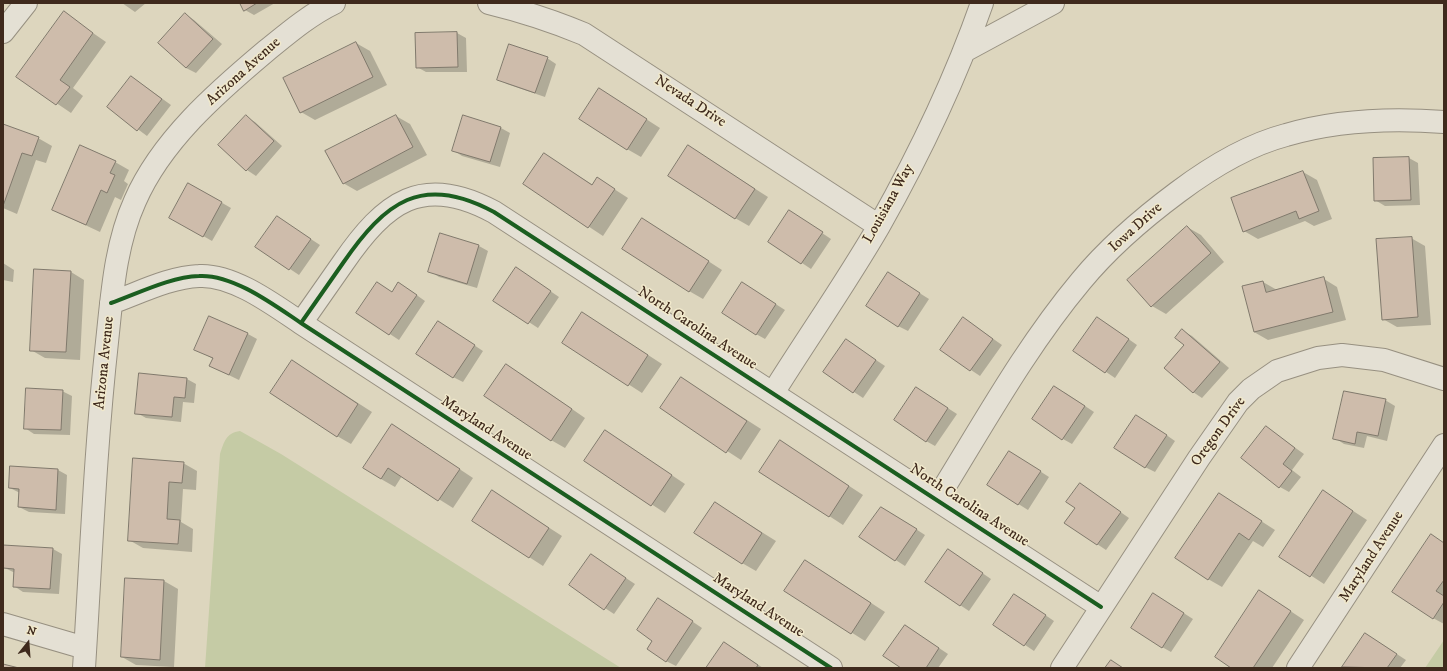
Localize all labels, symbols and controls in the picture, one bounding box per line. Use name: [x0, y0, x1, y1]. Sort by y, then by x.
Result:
street label: Arizona Avenue: [203, 34, 285, 110]
street label: Nevada Drive: [651, 72, 729, 132]
street label: Louisiana Way: [860, 161, 918, 247]
street label: Iowa Drive: [1106, 199, 1166, 257]
street label: North Carolina Avenue: [634, 284, 760, 374]
street label: Arizona Avenue: [91, 316, 119, 410]
street label: Maryland Avenue: [437, 393, 535, 465]
street label: Oregon Drive: [1188, 394, 1250, 470]
street label: North Carolina Avenue: [906, 461, 1032, 551]
street label: Maryland Avenue: [1336, 508, 1408, 606]
street label: Maryland Avenue: [709, 570, 807, 642]
north arrow: [8, 623, 48, 663]
text: N: [25, 624, 38, 640]

